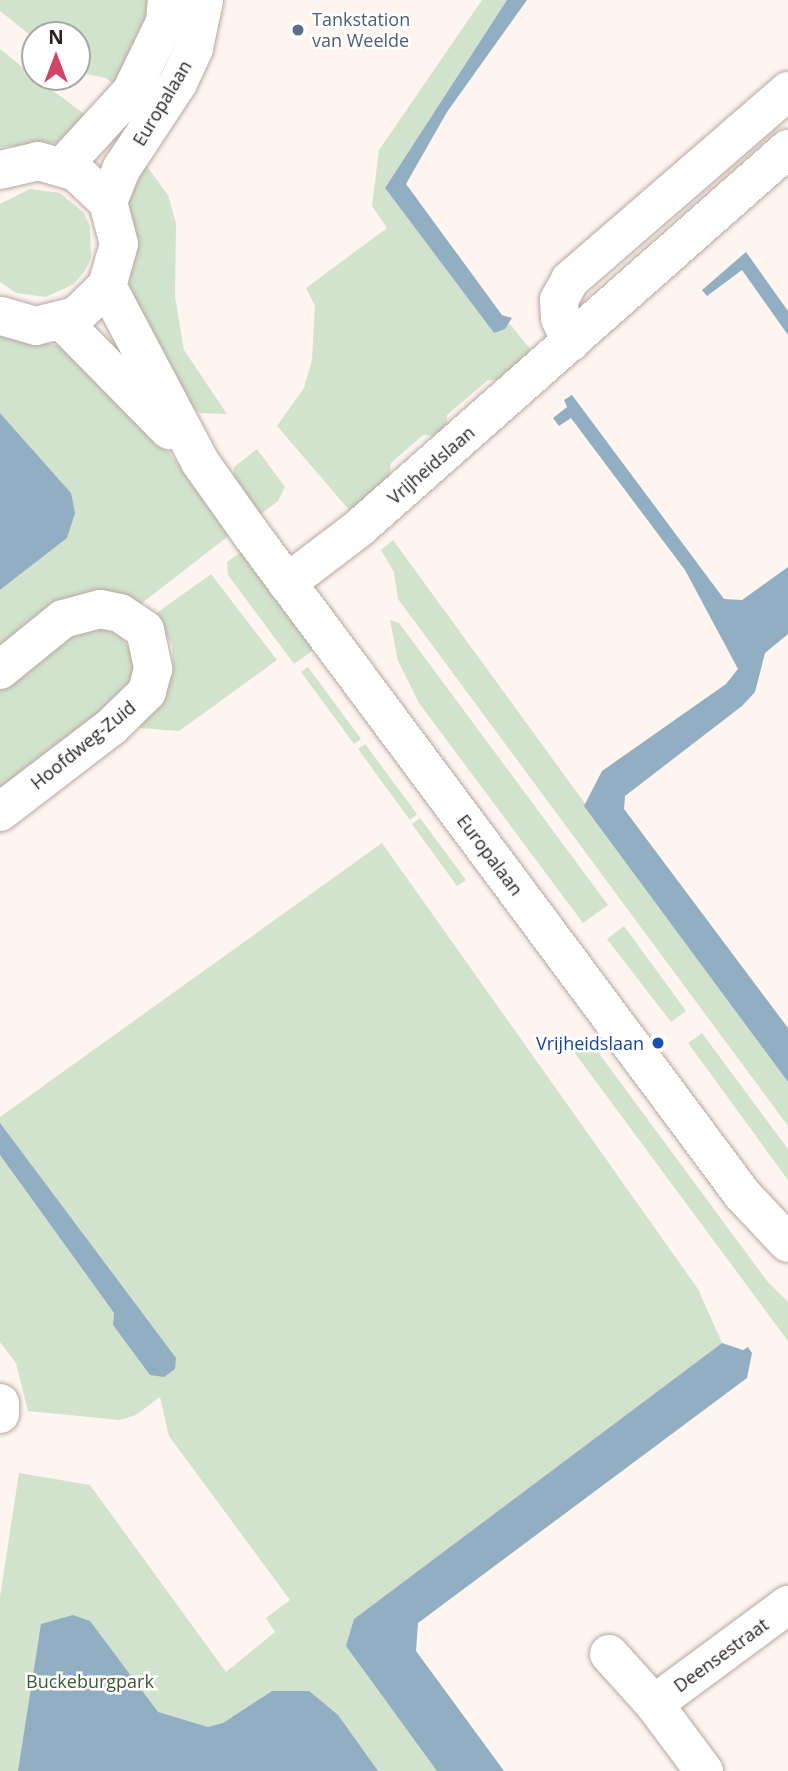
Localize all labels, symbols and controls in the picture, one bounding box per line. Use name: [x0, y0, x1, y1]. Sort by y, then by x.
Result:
place label: Tankstation van Weelde: [312, 9, 410, 52]
north arrow: [21, 21, 91, 91]
marker: Tankstation van Weelde: [290, 22, 306, 38]
text: N: [48, 24, 64, 50]
street label: Europalaan: [128, 56, 196, 150]
street label: Vrijheidslaan: [383, 421, 479, 509]
street label: Hoofdweg-Zuid: [26, 696, 140, 794]
street label: Europalaan: [453, 810, 527, 900]
place label: Vrijheidslaan: [536, 1032, 644, 1054]
marker: Vrijheidslaan: [650, 1035, 666, 1051]
street label: Deensestraat: [669, 1613, 773, 1697]
park label: Buckeburgpark: [26, 1670, 154, 1692]

